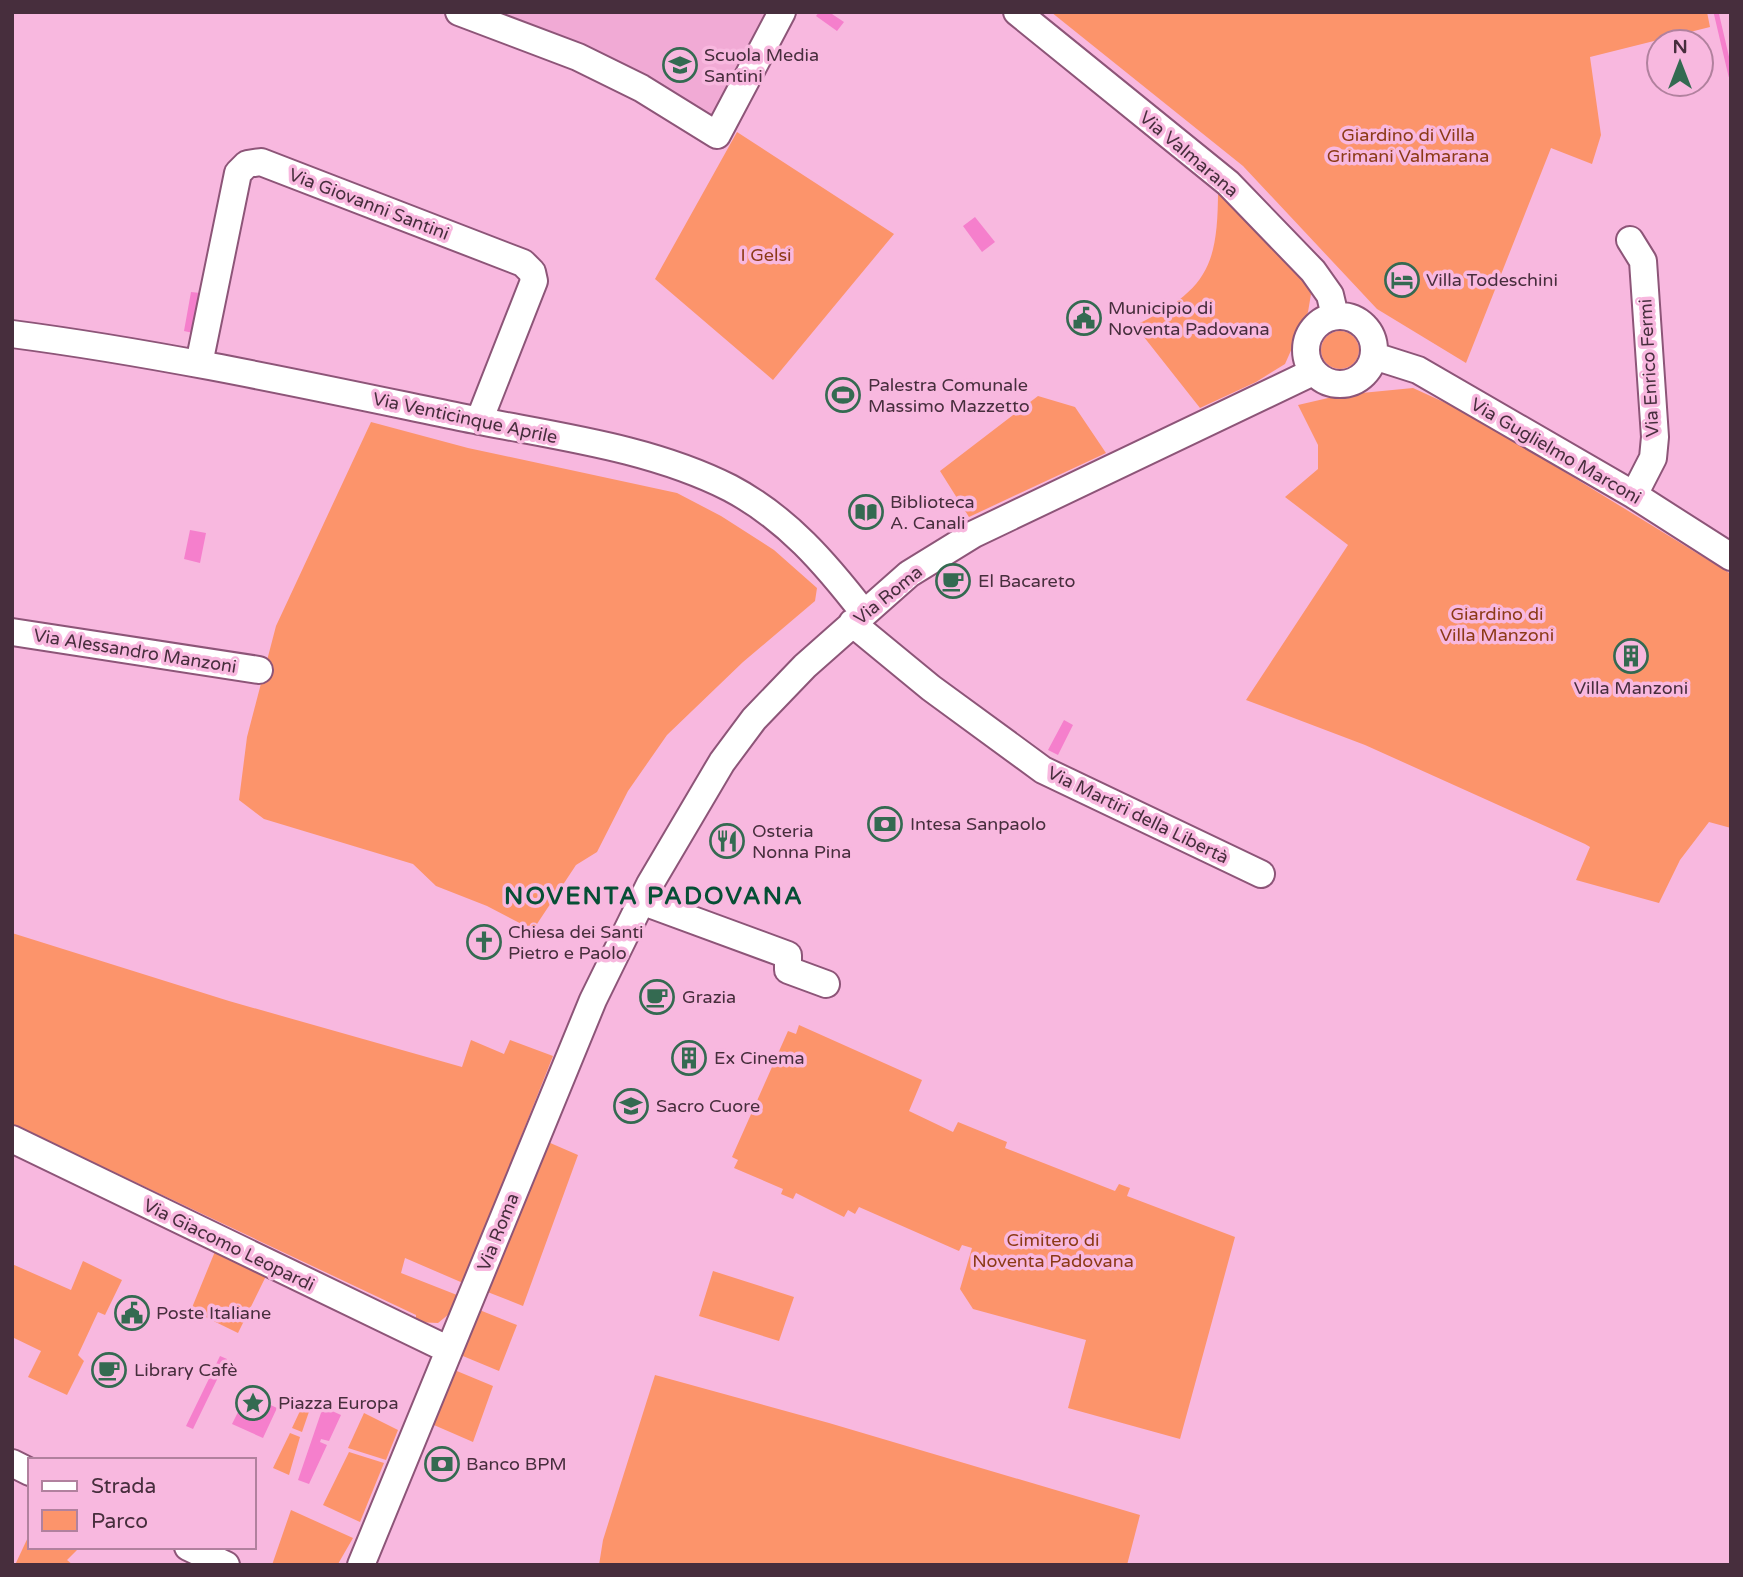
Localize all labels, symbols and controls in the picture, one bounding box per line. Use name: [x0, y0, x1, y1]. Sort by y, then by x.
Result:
north arrow: [1645, 28, 1715, 98]
text: N: [1672, 36, 1688, 58]
place label: Scuola Media Santini: [704, 44, 819, 87]
school or university icon: Scuola Media Santini: [661, 46, 699, 84]
street label: Via Valmarana: [1135, 106, 1243, 202]
park label: Giardino di Villa Grimani Valmarana: [1327, 124, 1489, 167]
street label: Via Giovanni Santini: [286, 163, 452, 245]
park label: I Gelsi: [740, 244, 792, 266]
hotel icon: Villa Todeschini: [1383, 261, 1421, 299]
place label: Villa Todeschini: [1426, 269, 1558, 291]
place label: Municipio di Noventa Padovana: [1108, 297, 1270, 340]
street label: Via Enrico Fermi: [1634, 298, 1664, 438]
public building icon: Municipio di Noventa Padovana: [1065, 299, 1103, 337]
place label: Palestra Comunale Massimo Mazzetto: [868, 374, 1030, 417]
sports icon: Palestra Comunale Massimo Mazzetto: [824, 376, 862, 414]
street label: Via Venticinque Aprile: [371, 388, 559, 448]
street label: Via Guglielmo Marconi: [1467, 393, 1645, 509]
place label: Biblioteca A. Canali: [890, 491, 975, 534]
library icon: Biblioteca A. Canali: [847, 493, 885, 531]
street label: Via Roma: [849, 561, 927, 629]
cafe icon: El Bacareto: [934, 562, 972, 600]
place label: El Bacareto: [978, 570, 1076, 592]
park label: Giardino di Villa Manzoni: [1440, 603, 1554, 646]
street label: Via Alessandro Manzoni: [32, 624, 238, 678]
building icon: Villa Manzoni: [1612, 637, 1650, 675]
place label: Villa Manzoni: [1574, 677, 1688, 699]
street label: Via Martiri della Libertà: [1044, 761, 1232, 869]
bank icon: Intesa Sanpaolo: [866, 805, 904, 843]
place label: Intesa Sanpaolo: [910, 813, 1046, 835]
place label: Osteria Nonna Pina: [752, 820, 851, 863]
restaurant icon: Osteria Nonna Pina: [708, 822, 746, 860]
district label: NOVENTA PADOVANA: [504, 882, 804, 911]
place label: Chiesa dei Santi Pietro e Paolo: [508, 921, 644, 964]
church icon: Chiesa dei Santi Pietro e Paolo: [465, 923, 503, 961]
cafe icon: Grazia: [638, 978, 676, 1016]
place label: Grazia: [682, 986, 736, 1008]
building icon: Ex Cinema: [670, 1039, 708, 1077]
place label: Ex Cinema: [714, 1047, 805, 1069]
school or university icon: Sacro Cuore: [612, 1087, 650, 1125]
place label: Sacro Cuore: [656, 1095, 760, 1117]
street label: Via Roma: [472, 1190, 524, 1274]
street label: Via Giacomo Leopardi: [140, 1194, 318, 1296]
park label: Cimitero di Noventa Padovana: [972, 1229, 1134, 1272]
public building icon: Poste Italiane: [113, 1294, 151, 1332]
place label: Poste Italiane: [156, 1302, 271, 1324]
cafe icon: Library Cafè: [90, 1351, 128, 1389]
place label: Library Cafè: [134, 1359, 237, 1381]
place icon: Piazza Europa: [234, 1384, 272, 1422]
place label: Piazza Europa: [278, 1392, 399, 1414]
bank icon: Banco BPM: [423, 1445, 461, 1483]
place label: Banco BPM: [466, 1453, 567, 1475]
legend: [28, 1458, 256, 1549]
text: Strada: [91, 1474, 156, 1499]
text: Parco: [91, 1509, 148, 1534]

